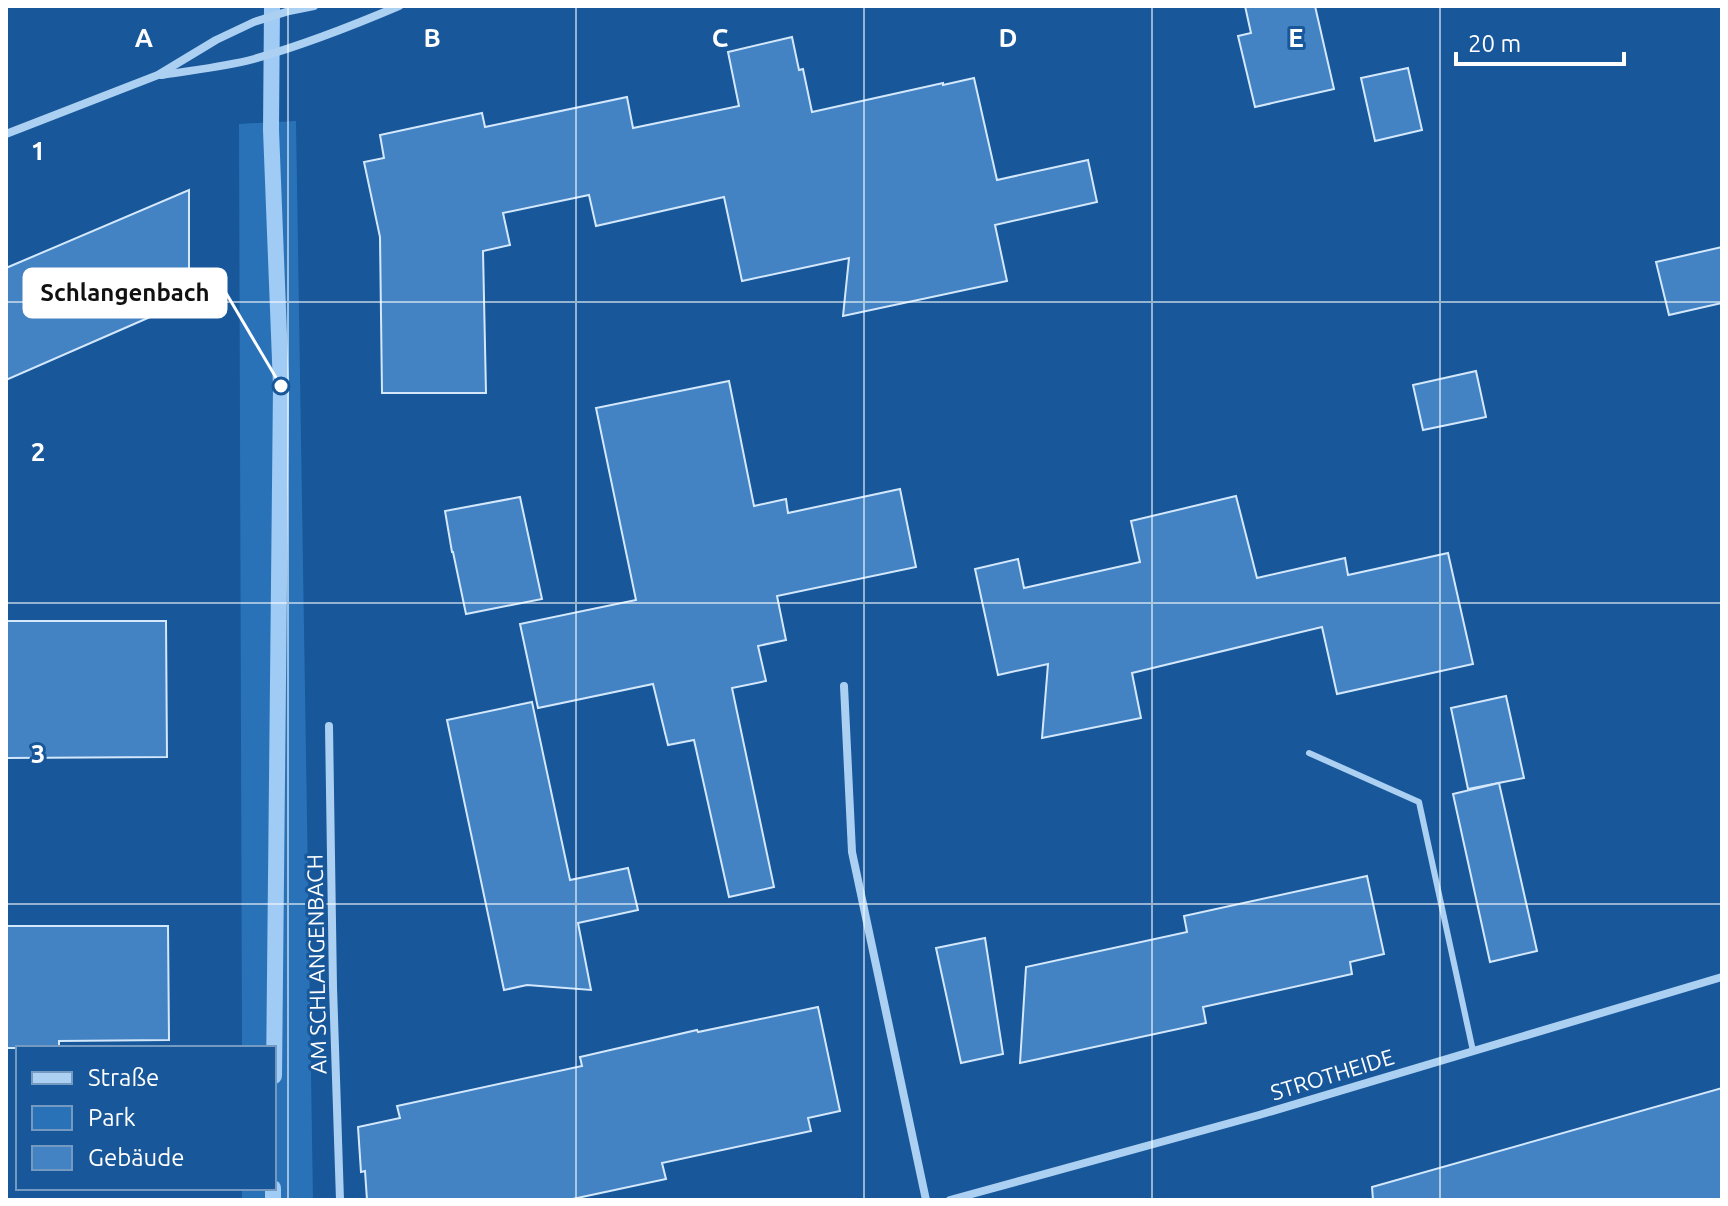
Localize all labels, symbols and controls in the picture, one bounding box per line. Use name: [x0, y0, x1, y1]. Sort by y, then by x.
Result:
scale bar: [1456, 16, 1624, 66]
text: A: [135, 23, 154, 52]
text: B: [423, 23, 441, 52]
text: C: [712, 23, 729, 52]
text: D: [999, 23, 1017, 52]
text: E: [1288, 23, 1304, 52]
text: 20 m: [1468, 30, 1521, 57]
text: 1: [31, 136, 45, 165]
callout: Schlangenbach: [24, 269, 226, 317]
text: Schlangenbach: [40, 279, 210, 306]
text: 2: [31, 437, 45, 466]
text: 3: [31, 739, 45, 768]
street label: AM SCHLANGENBACH: [302, 854, 330, 1074]
street label: STROTHEIDE: [1267, 1043, 1397, 1105]
legend: [16, 1046, 276, 1190]
text: Straße: [88, 1064, 159, 1091]
text: Park: [88, 1104, 136, 1131]
text: Gebäude: [88, 1144, 185, 1171]

